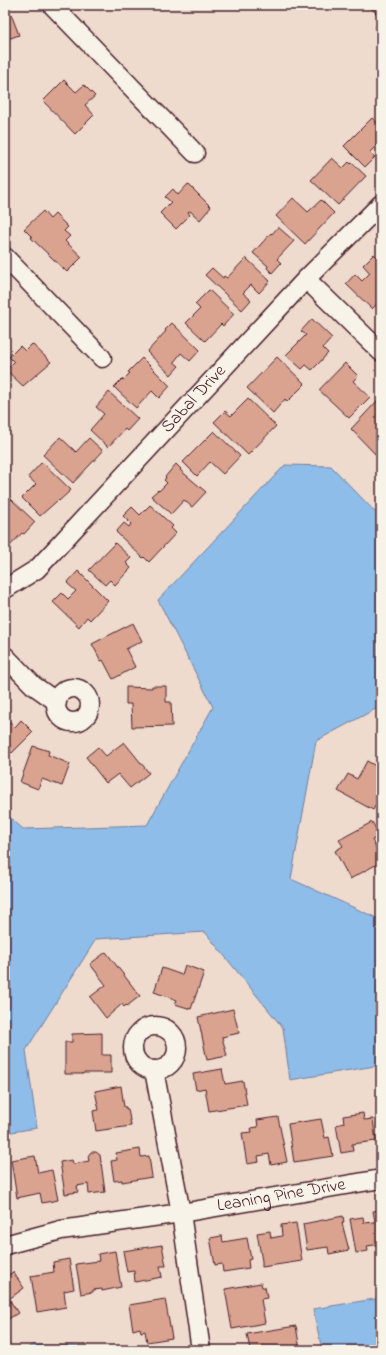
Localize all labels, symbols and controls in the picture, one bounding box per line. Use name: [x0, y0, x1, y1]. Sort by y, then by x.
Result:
street label: Sabal Drive: [156, 359, 234, 440]
street label: Leaning Pine Drive: [215, 1172, 348, 1220]

